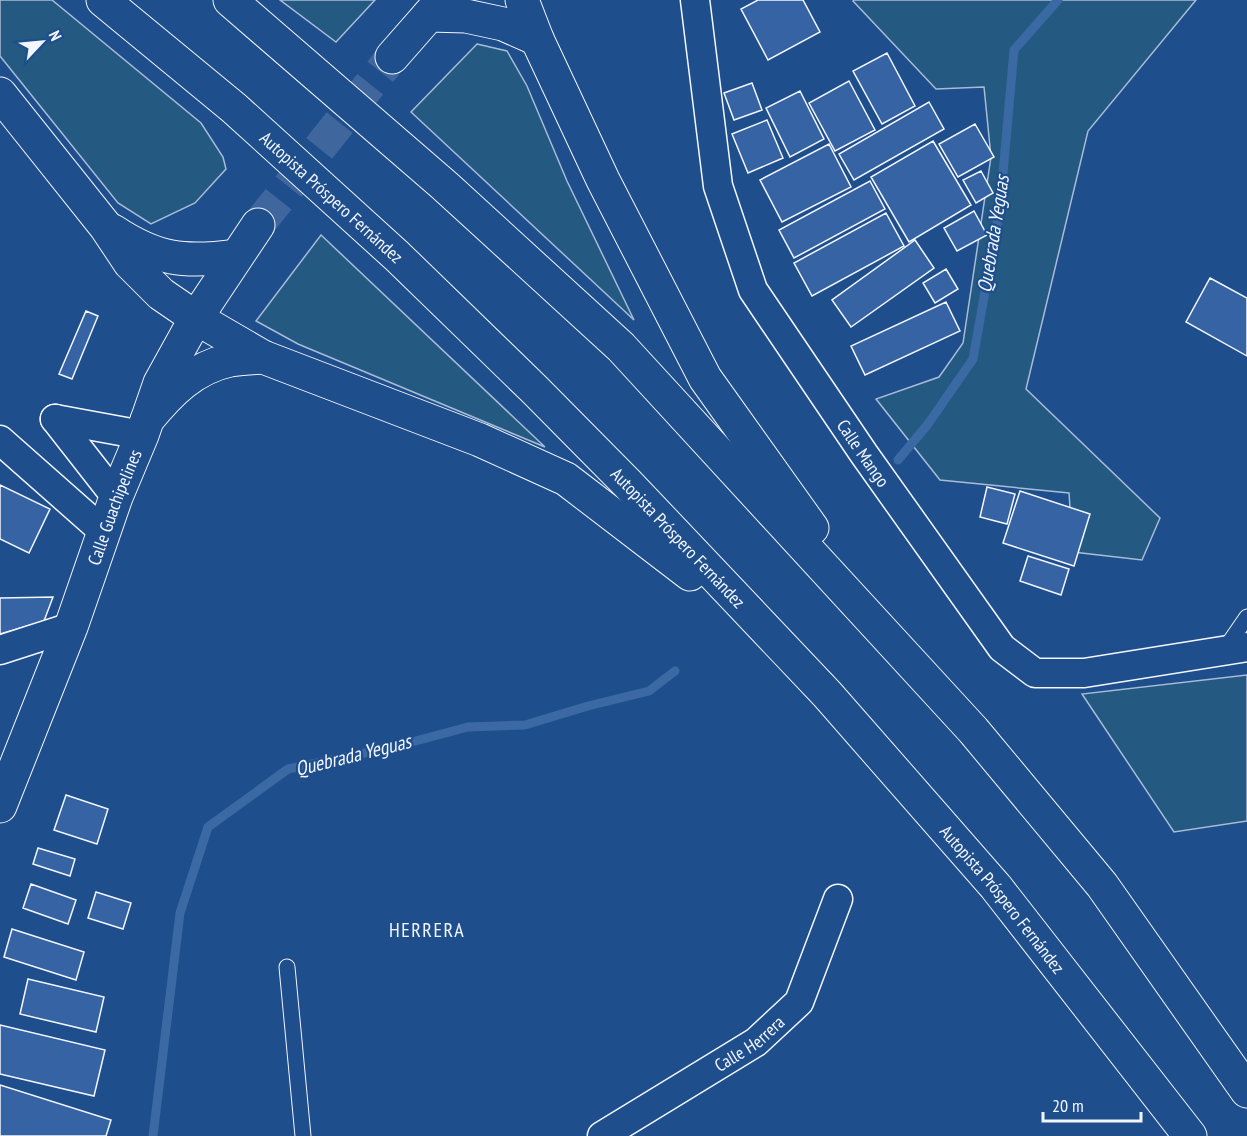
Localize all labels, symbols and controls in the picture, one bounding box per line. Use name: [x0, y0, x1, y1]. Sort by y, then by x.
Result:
north arrow: [12, 12, 72, 72]
text: N: [45, 27, 66, 44]
street label: Autopista Próspero Fernández: [256, 126, 408, 268]
water label: Quebrada Yeguas: [971, 171, 1015, 294]
street label: Calle Mango: [832, 415, 895, 491]
street label: Calle Guachipelines: [82, 446, 146, 568]
street label: Autopista Próspero Fernández: [606, 462, 751, 613]
water label: Quebrada Yeguas: [292, 728, 416, 782]
street label: Autopista Próspero Fernández: [935, 820, 1070, 978]
district label: HERRERA: [389, 917, 465, 943]
street label: Calle Herrera: [710, 1010, 789, 1076]
scale bar: [1043, 1085, 1140, 1123]
text: 20 m: [1052, 1094, 1084, 1117]

